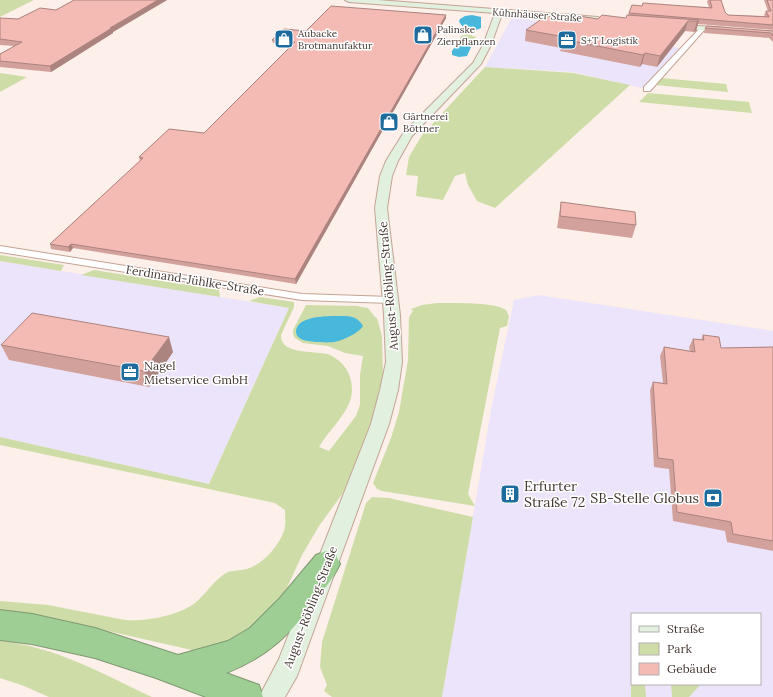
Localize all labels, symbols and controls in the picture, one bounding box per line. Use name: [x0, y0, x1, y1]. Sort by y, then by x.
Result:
street label: Kühnhäuser Straße: [492, 5, 583, 25]
place label: Palinske Zierpflanzen: [437, 23, 496, 48]
shop icon: Palinske Zierpflanzen: [412, 24, 434, 46]
place label: Aubacke Brotmanufaktur: [297, 27, 373, 52]
shop icon: Aubacke Brotmanufaktur: [273, 28, 295, 50]
office icon: S+T Logistik: [556, 29, 578, 51]
place label: S+T Logistik: [581, 34, 639, 47]
place label: Gärtnerei Böttner: [403, 110, 448, 135]
shop icon: Gärtnerei Böttner: [378, 111, 400, 133]
street label: August-Röbling-Straße: [375, 220, 401, 352]
street label: Ferdinand-Jühlke-Straße: [125, 262, 266, 298]
place label: Nagel Mietservice GmbH: [144, 358, 248, 387]
office icon: Nagel Mietservice GmbH: [119, 361, 141, 383]
place label: Erfurter Straße 72: [524, 477, 585, 511]
building icon: Erfurter Straße 72: [499, 483, 521, 505]
bank icon: SB-Stelle Globus: [702, 487, 724, 509]
place label: SB-Stelle Globus: [590, 489, 699, 507]
street label: August-Röbling-Straße: [279, 543, 340, 671]
legend: [631, 613, 761, 685]
text: Straße: [667, 621, 705, 636]
text: Park: [667, 641, 693, 656]
text: Gebäude: [667, 661, 717, 676]

